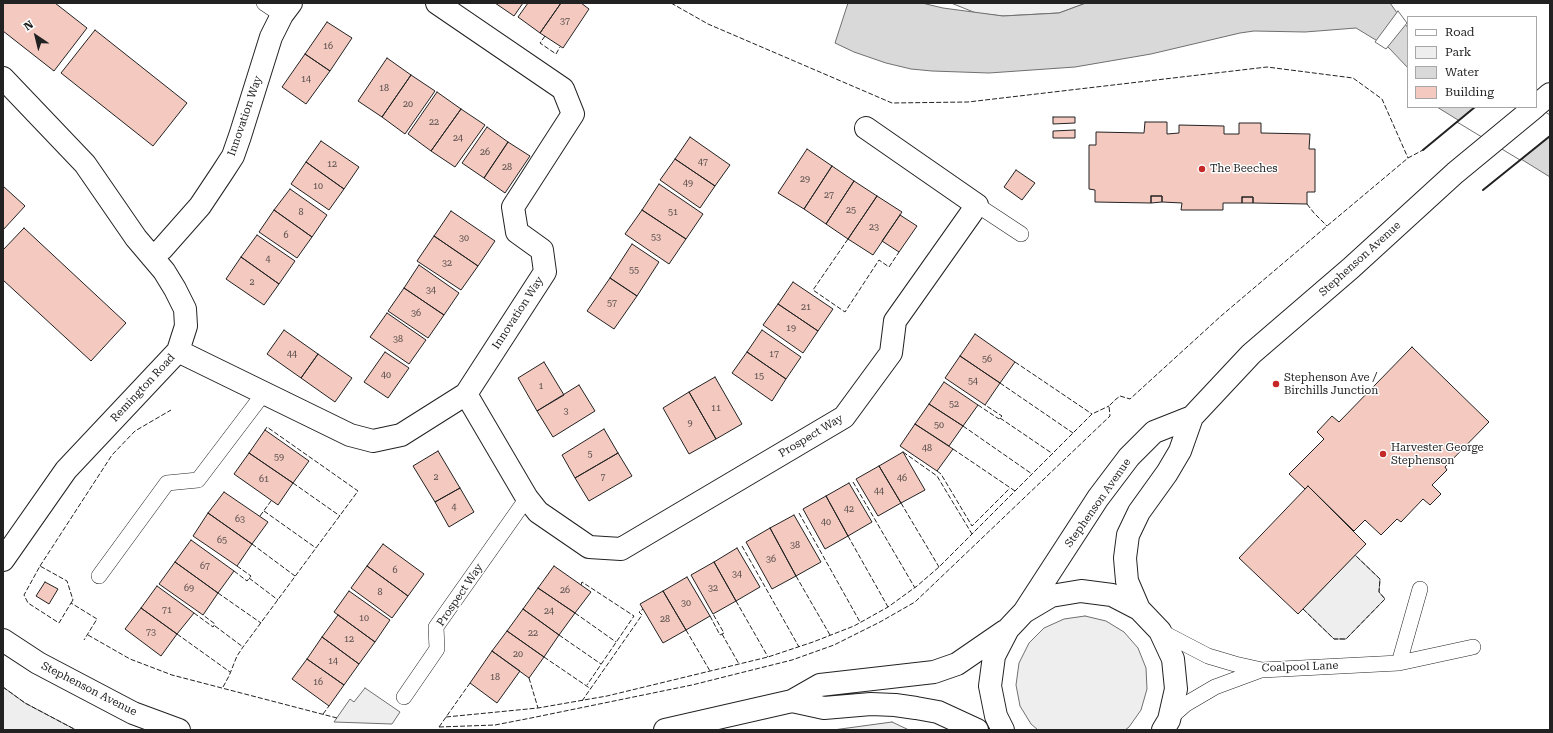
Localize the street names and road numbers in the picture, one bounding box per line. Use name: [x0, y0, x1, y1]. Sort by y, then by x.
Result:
street label: Innovation Way: [225, 74, 265, 158]
street label: Stephenson Avenue: [1316, 219, 1404, 299]
street label: Innovation Way: [490, 274, 546, 352]
street label: Remington Road: [108, 351, 178, 425]
street label: Prospect Way: [776, 412, 846, 460]
street label: Stephenson Avenue: [1062, 456, 1134, 550]
street label: Prospect Way: [434, 561, 486, 629]
street label: Stephenson Avenue: [39, 659, 139, 719]
street label: Coalpool Lane: [1261, 659, 1339, 675]

